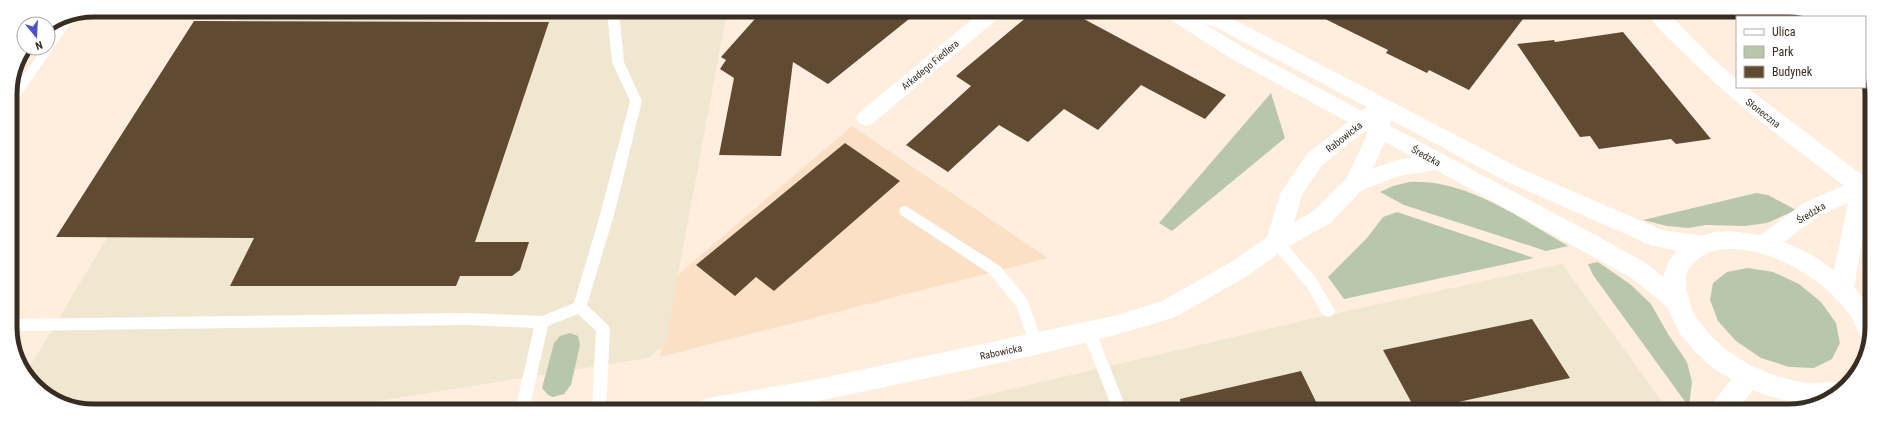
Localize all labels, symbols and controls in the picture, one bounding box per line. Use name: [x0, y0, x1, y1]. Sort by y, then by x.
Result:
north arrow: [16, 16, 56, 56]
legend: [1736, 16, 1866, 88]
text: Ulica: [1772, 25, 1796, 39]
text: N: [33, 38, 44, 52]
street label: Arkadego Fiedlera: [899, 38, 961, 92]
text: Park: [1772, 45, 1794, 59]
text: Budynek: [1772, 65, 1813, 79]
street label: Słoneczna: [1744, 96, 1783, 130]
street label: Rabowicka: [1324, 119, 1364, 154]
street label: Średzka: [1410, 143, 1443, 169]
street label: Średzka: [1794, 199, 1827, 226]
street label: Rabowicka: [979, 342, 1023, 362]

